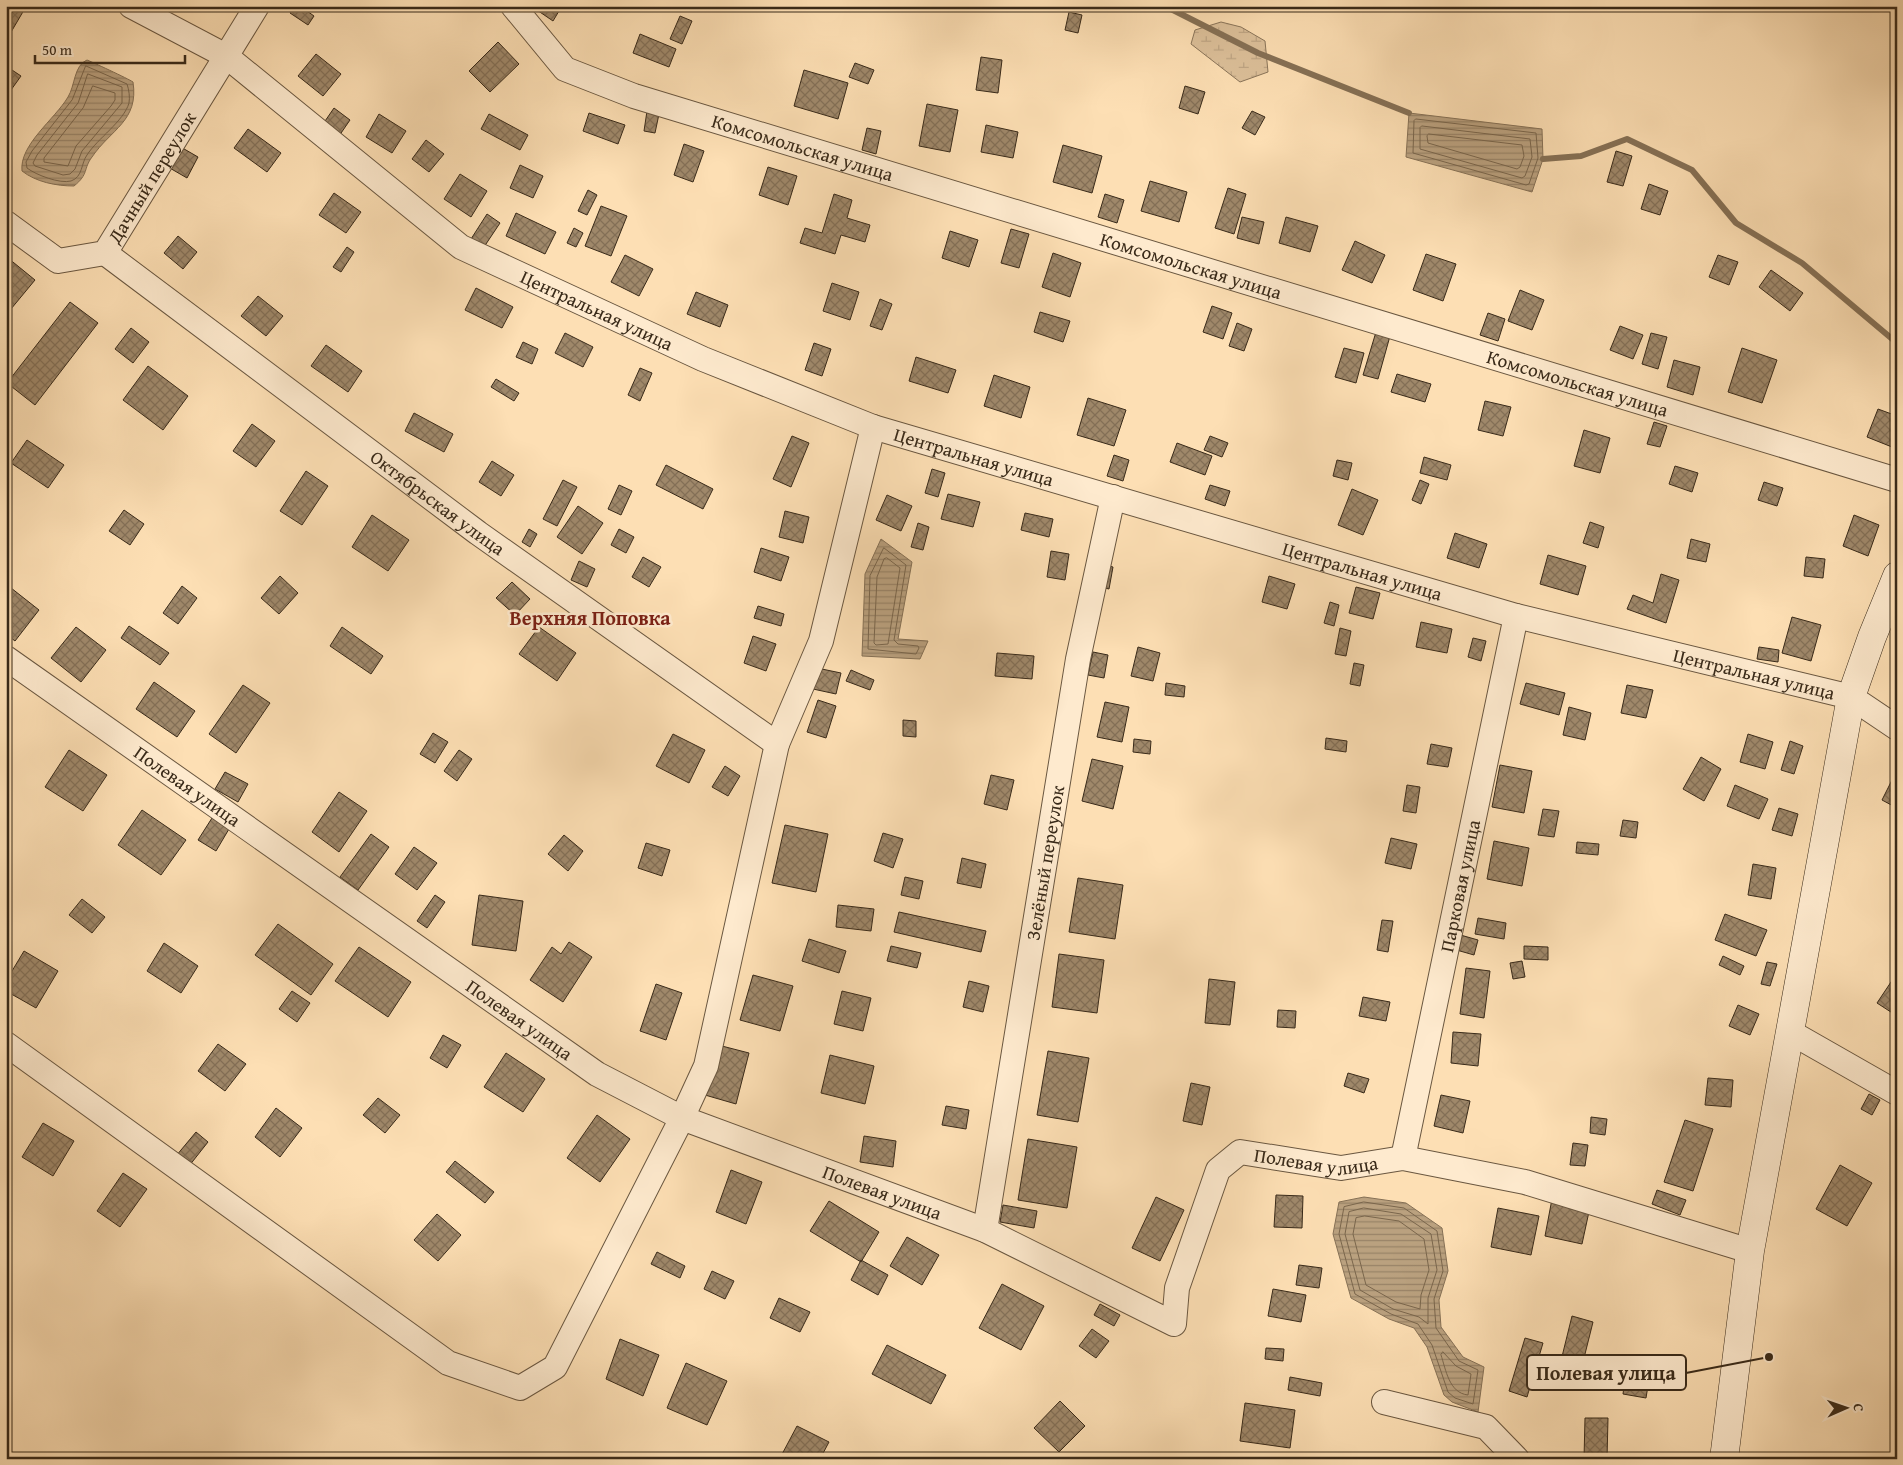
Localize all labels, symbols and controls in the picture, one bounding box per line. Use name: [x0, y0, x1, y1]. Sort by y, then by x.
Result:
scale bar: [35, 32, 185, 64]
text: 50 m: [42, 39, 73, 60]
street label: Дачный переулок: [100, 106, 203, 249]
street label: Комсомольская улица: [708, 106, 897, 188]
street label: Комсомольская улица: [1097, 225, 1285, 306]
street label: Центральная улица: [516, 262, 678, 357]
street label: Комсомольская улица: [1483, 342, 1672, 424]
street label: Центральная улица: [891, 420, 1057, 493]
street label: Октябрьская улица: [365, 443, 511, 562]
street label: Центральная улица: [1279, 534, 1446, 608]
district label: Верхняя Поповка: [509, 603, 671, 632]
street label: Центральная улица: [1670, 641, 1838, 707]
street label: Полевая улица: [128, 738, 247, 833]
street label: Зелёный переулок: [1018, 783, 1071, 942]
street label: Парковая улица: [1432, 817, 1487, 955]
street label: Полевая улица: [460, 972, 579, 1067]
street label: Полевая улица: [1252, 1140, 1380, 1183]
street label: Полевая улица: [819, 1157, 946, 1227]
callout: Полевая улица: [1527, 1355, 1686, 1390]
text: Полевая улица: [1536, 1358, 1676, 1387]
north arrow: [1820, 1382, 1870, 1432]
text: С: [1849, 1403, 1869, 1412]

